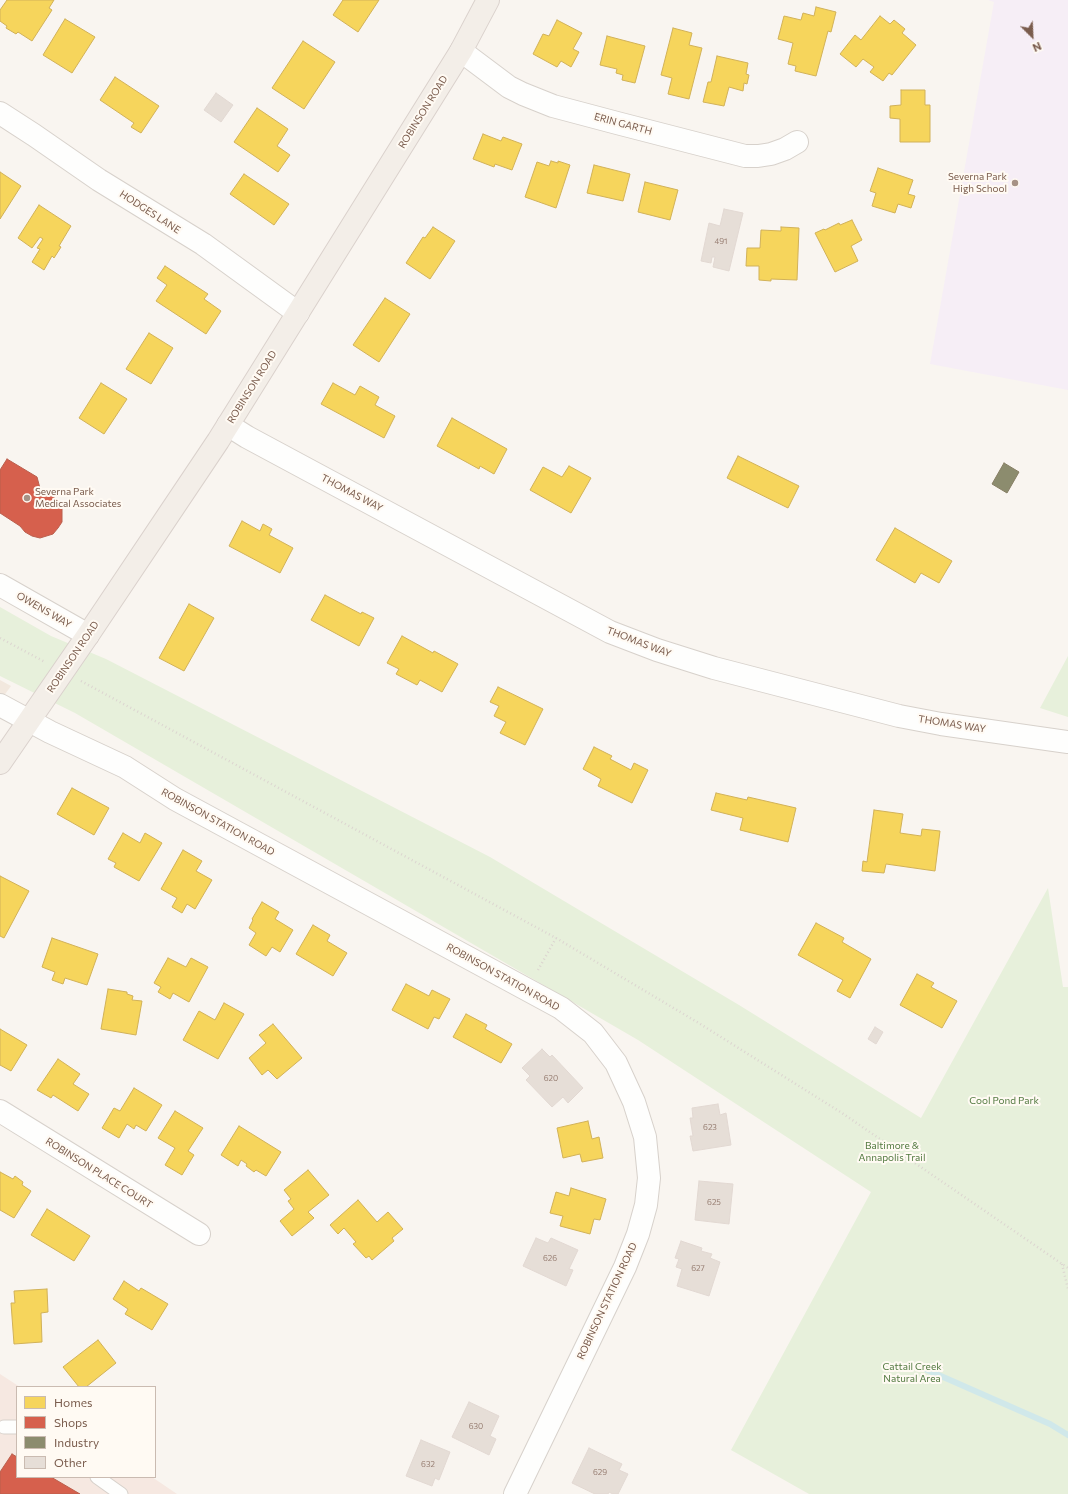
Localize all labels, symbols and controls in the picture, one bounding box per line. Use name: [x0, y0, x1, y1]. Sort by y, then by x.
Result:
north arrow: [1012, 16, 1052, 56]
text: N: [1031, 40, 1044, 55]
street label: ROBINSON ROAD: [396, 73, 450, 151]
street label: ERIN GARTH: [593, 111, 653, 137]
place label: Severna Park High School: [948, 171, 1007, 194]
marker: Severna Park High School: [1010, 178, 1020, 188]
street label: HODGES LANE: [117, 188, 183, 236]
house number: 491: [714, 236, 728, 246]
street label: ROBINSON ROAD: [225, 348, 279, 426]
street label: THOMAS WAY: [319, 472, 385, 514]
place label: Severna Park Medical Associates: [35, 486, 121, 510]
marker: Severna Park Medical Associates: [22, 493, 32, 503]
street label: OWENS WAY: [14, 589, 74, 631]
street label: ROBINSON ROAD: [45, 619, 101, 695]
street label: THOMAS WAY: [605, 624, 673, 660]
street label: THOMAS WAY: [917, 713, 987, 735]
street label: ROBINSON STATION ROAD: [159, 786, 277, 858]
street label: ROBINSON STATION ROAD: [444, 941, 562, 1013]
house number: 620: [544, 1073, 558, 1083]
park label: Cool Pond Park: [969, 1095, 1039, 1107]
house number: 623: [703, 1122, 717, 1132]
street label: ROBINSON PLACE COURT: [43, 1135, 155, 1211]
park label: Baltimore & Annapolis Trail: [859, 1140, 925, 1164]
house number: 625: [707, 1197, 721, 1207]
street label: ROBINSON STATION ROAD: [575, 1241, 639, 1361]
house number: 626: [543, 1253, 557, 1263]
house number: 627: [691, 1263, 705, 1273]
park label: Cattail Creek Natural Area: [882, 1361, 942, 1384]
legend: [16, 1386, 156, 1478]
text: Homes: [54, 1395, 92, 1409]
text: Shops: [54, 1415, 88, 1429]
house number: 630: [469, 1421, 483, 1431]
text: Industry: [54, 1435, 99, 1449]
text: Other: [54, 1455, 87, 1469]
house number: 632: [421, 1459, 435, 1469]
house number: 629: [593, 1467, 607, 1477]

